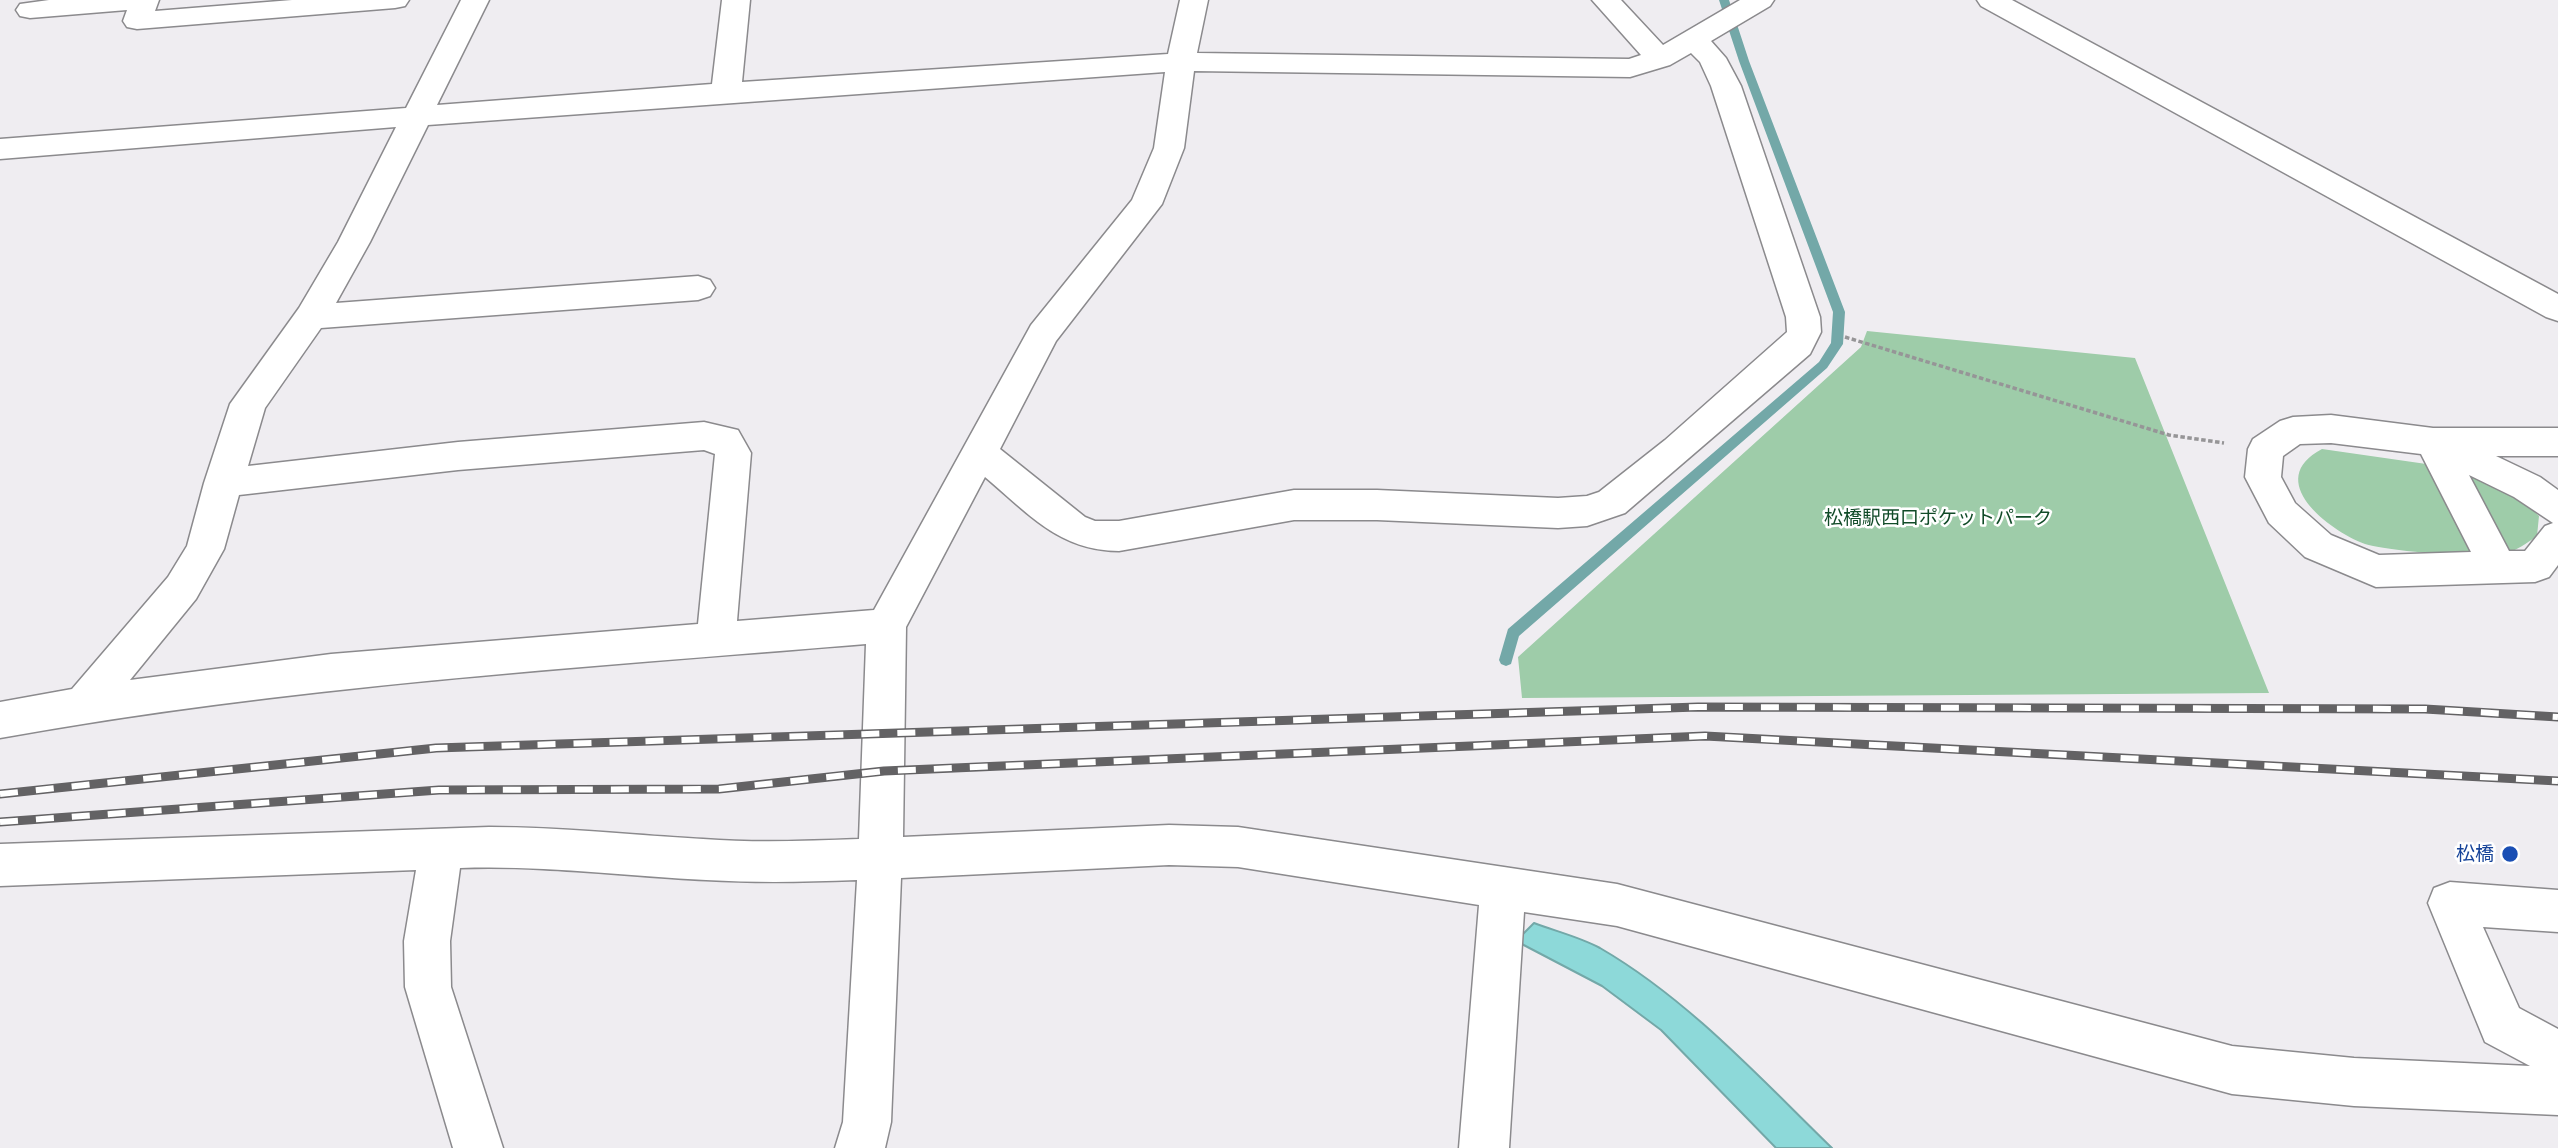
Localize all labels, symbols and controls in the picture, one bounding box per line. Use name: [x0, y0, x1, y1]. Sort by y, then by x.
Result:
park label: 松橋駅西口ポケットパーク: [1824, 507, 2052, 529]
place label: 松橋: [2456, 843, 2494, 865]
marker: 松橋: [2500, 844, 2520, 864]

